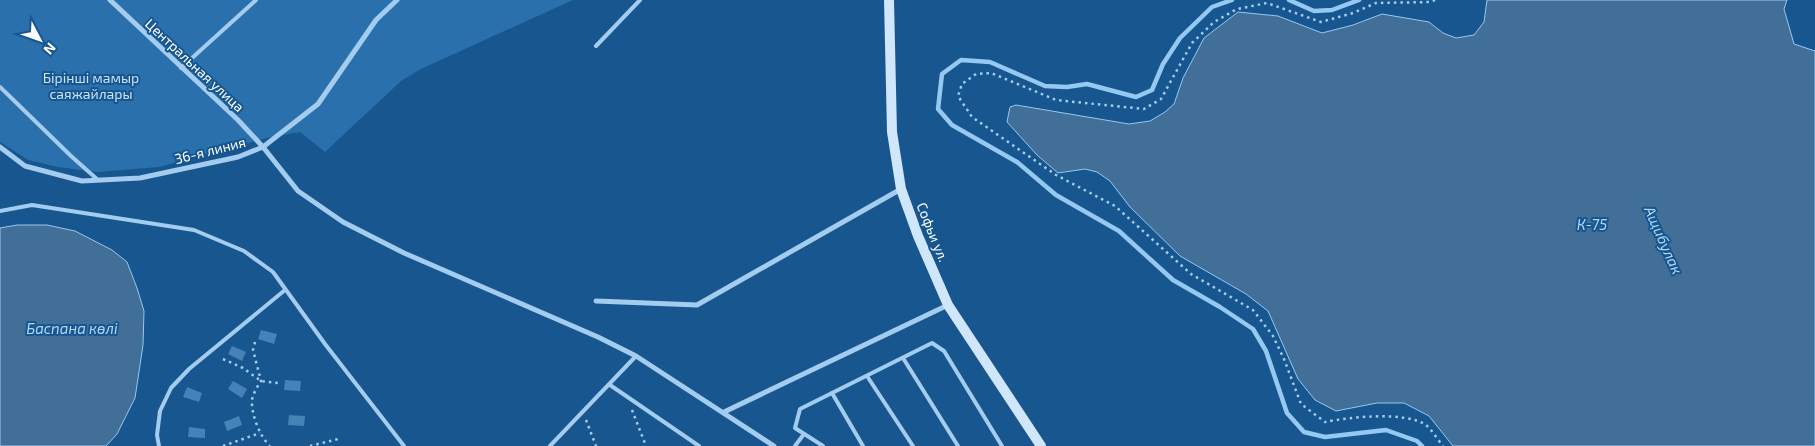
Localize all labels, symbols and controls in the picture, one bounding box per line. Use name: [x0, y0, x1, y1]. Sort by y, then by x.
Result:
north arrow: [15, 15, 65, 65]
street label: Центральная улица: [142, 15, 248, 115]
text: N: [40, 39, 60, 58]
park label: Бірінші мамыр саяжайлары: [43, 69, 139, 102]
street label: 36-я линия: [173, 133, 247, 167]
street label: Софьи ул.: [913, 200, 953, 264]
water label: Ащибулак: [1641, 202, 1687, 277]
water label: К-75: [1577, 215, 1607, 233]
water label: Баспана көлі: [26, 319, 118, 337]

